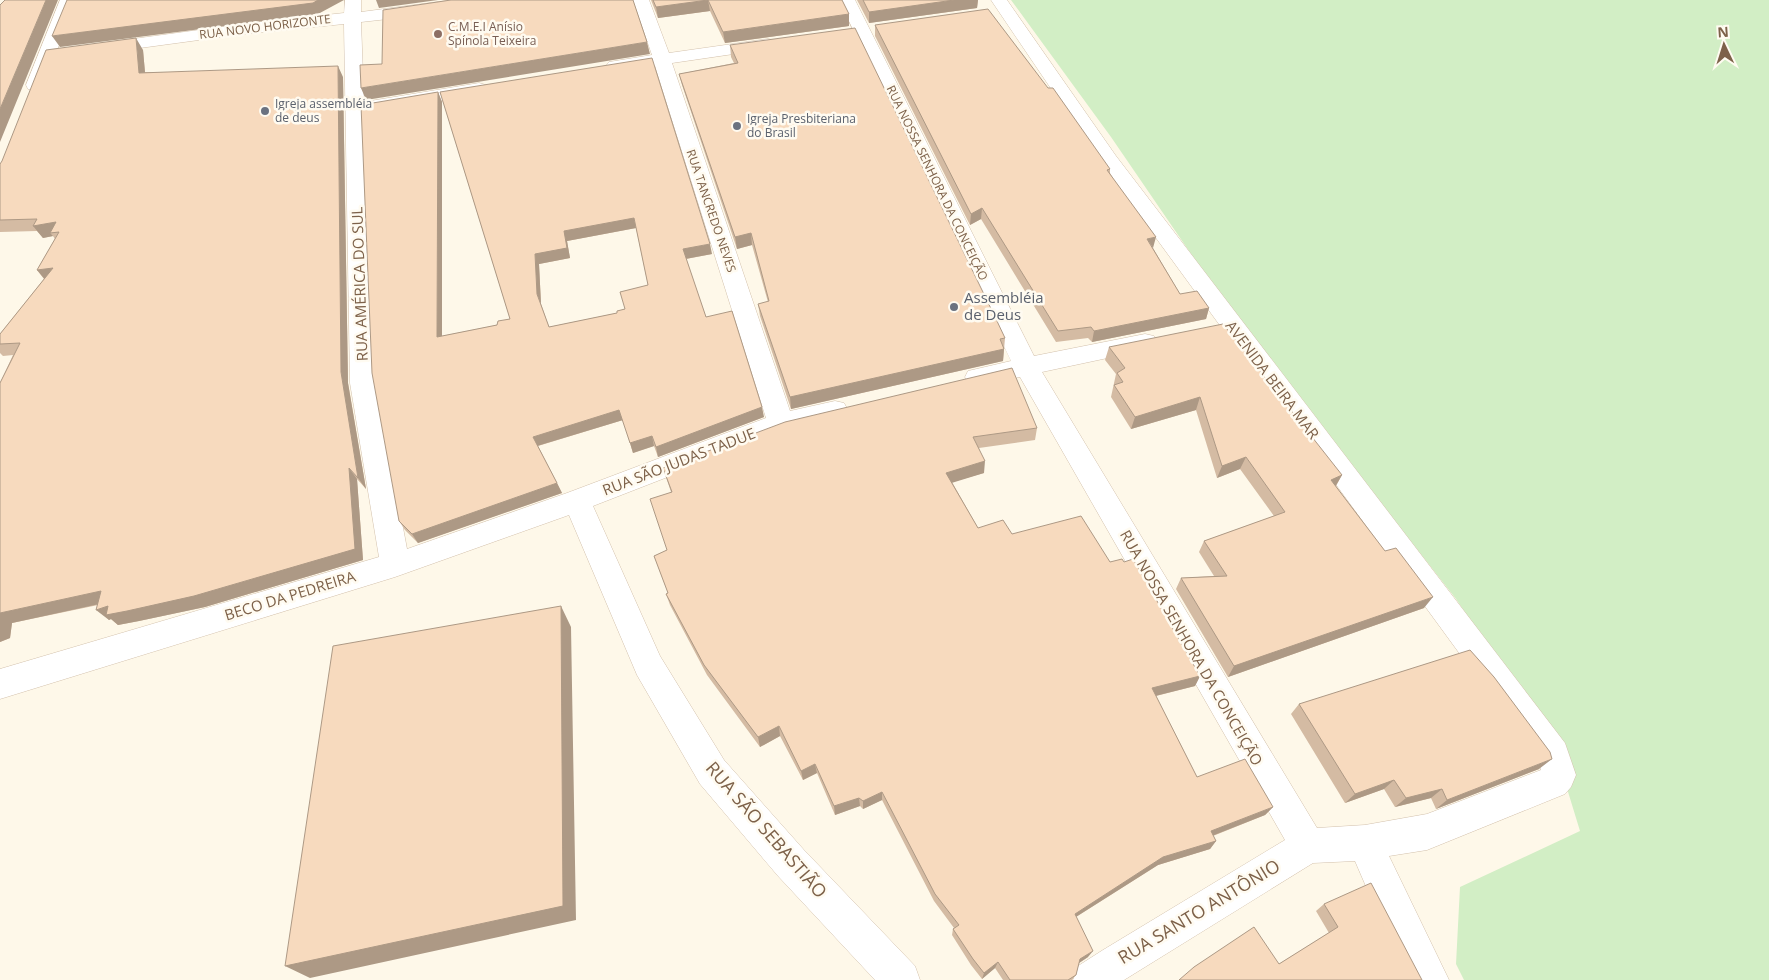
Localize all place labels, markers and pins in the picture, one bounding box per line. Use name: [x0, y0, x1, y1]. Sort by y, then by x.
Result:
place label: C.M.E.I Anísio Spínola Teixeira: [448, 18, 536, 49]
marker: C.M.E.I Anísio Spínola Teixeira: [432, 28, 444, 40]
place label: Igreja assembléia de deus: [275, 95, 372, 126]
marker: Igreja assembléia de deus: [259, 105, 271, 117]
place label: Igreja Presbiteriana do Brasil: [747, 110, 856, 141]
marker: Igreja Presbiteriana do Brasil: [731, 120, 743, 132]
place label: Assembléia de Deus: [964, 287, 1044, 324]
marker: Assembléia de Deus: [948, 301, 960, 313]

